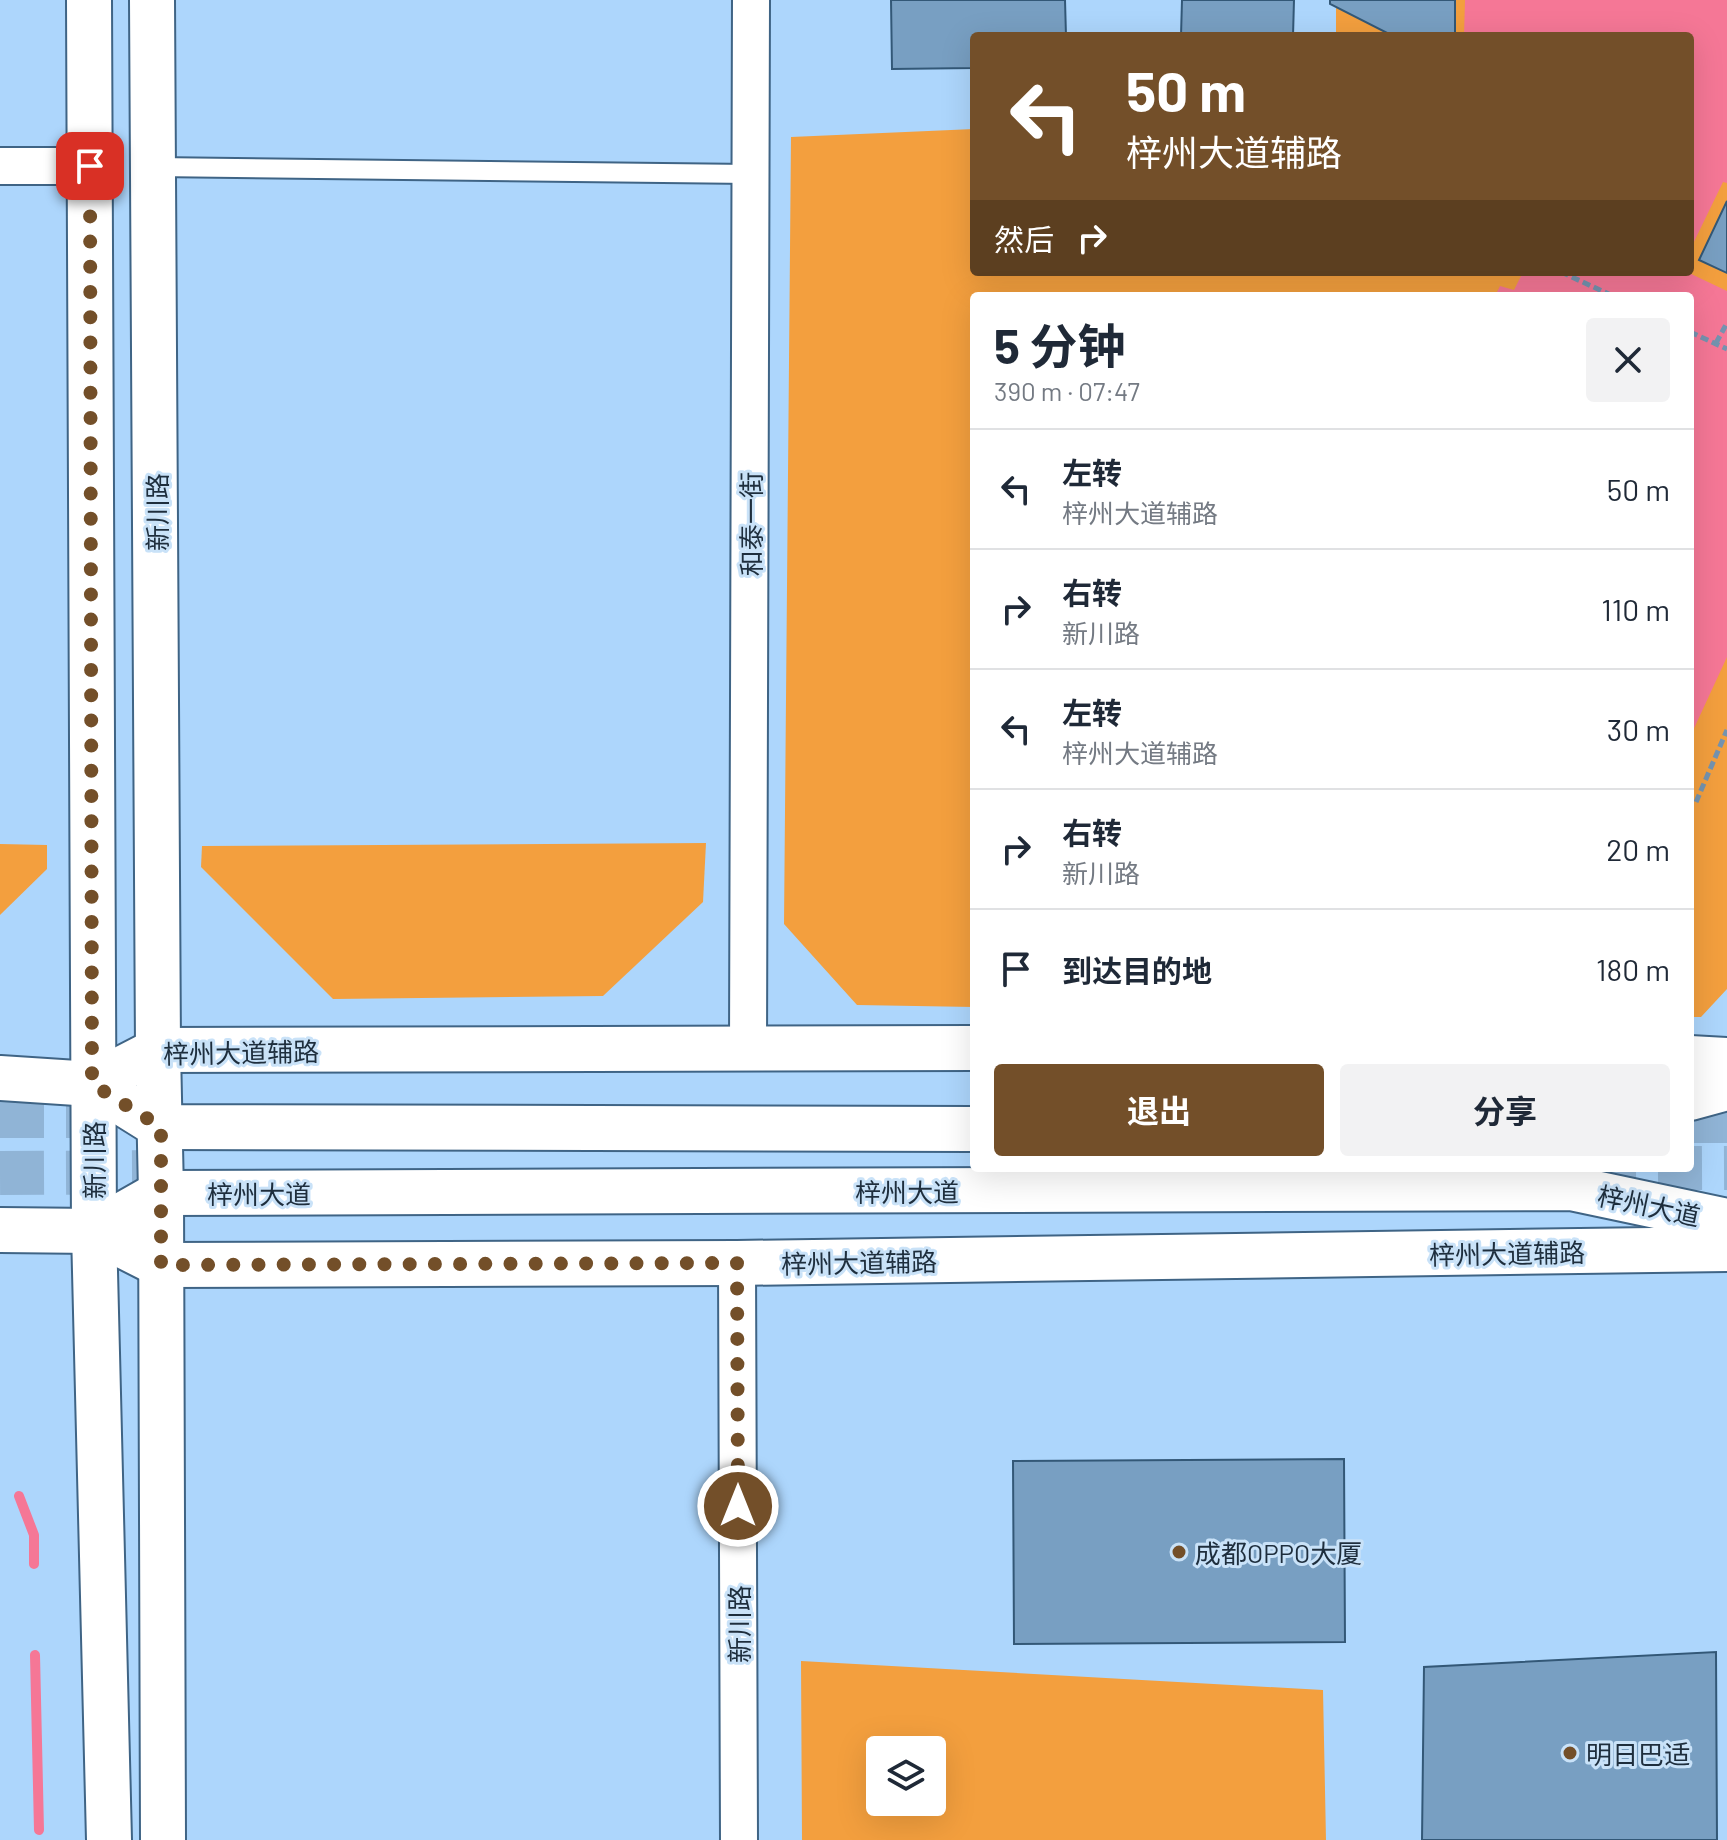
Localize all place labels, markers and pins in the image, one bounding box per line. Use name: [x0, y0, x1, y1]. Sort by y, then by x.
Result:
pin: [56, 132, 124, 200]
place label: 成都OPPO大厦: [1195, 1537, 1362, 1568]
marker: 成都OPPO大厦: [1170, 1543, 1188, 1561]
place label: 明日巴适: [1586, 1738, 1690, 1769]
marker: 明日巴适: [1561, 1744, 1579, 1762]

